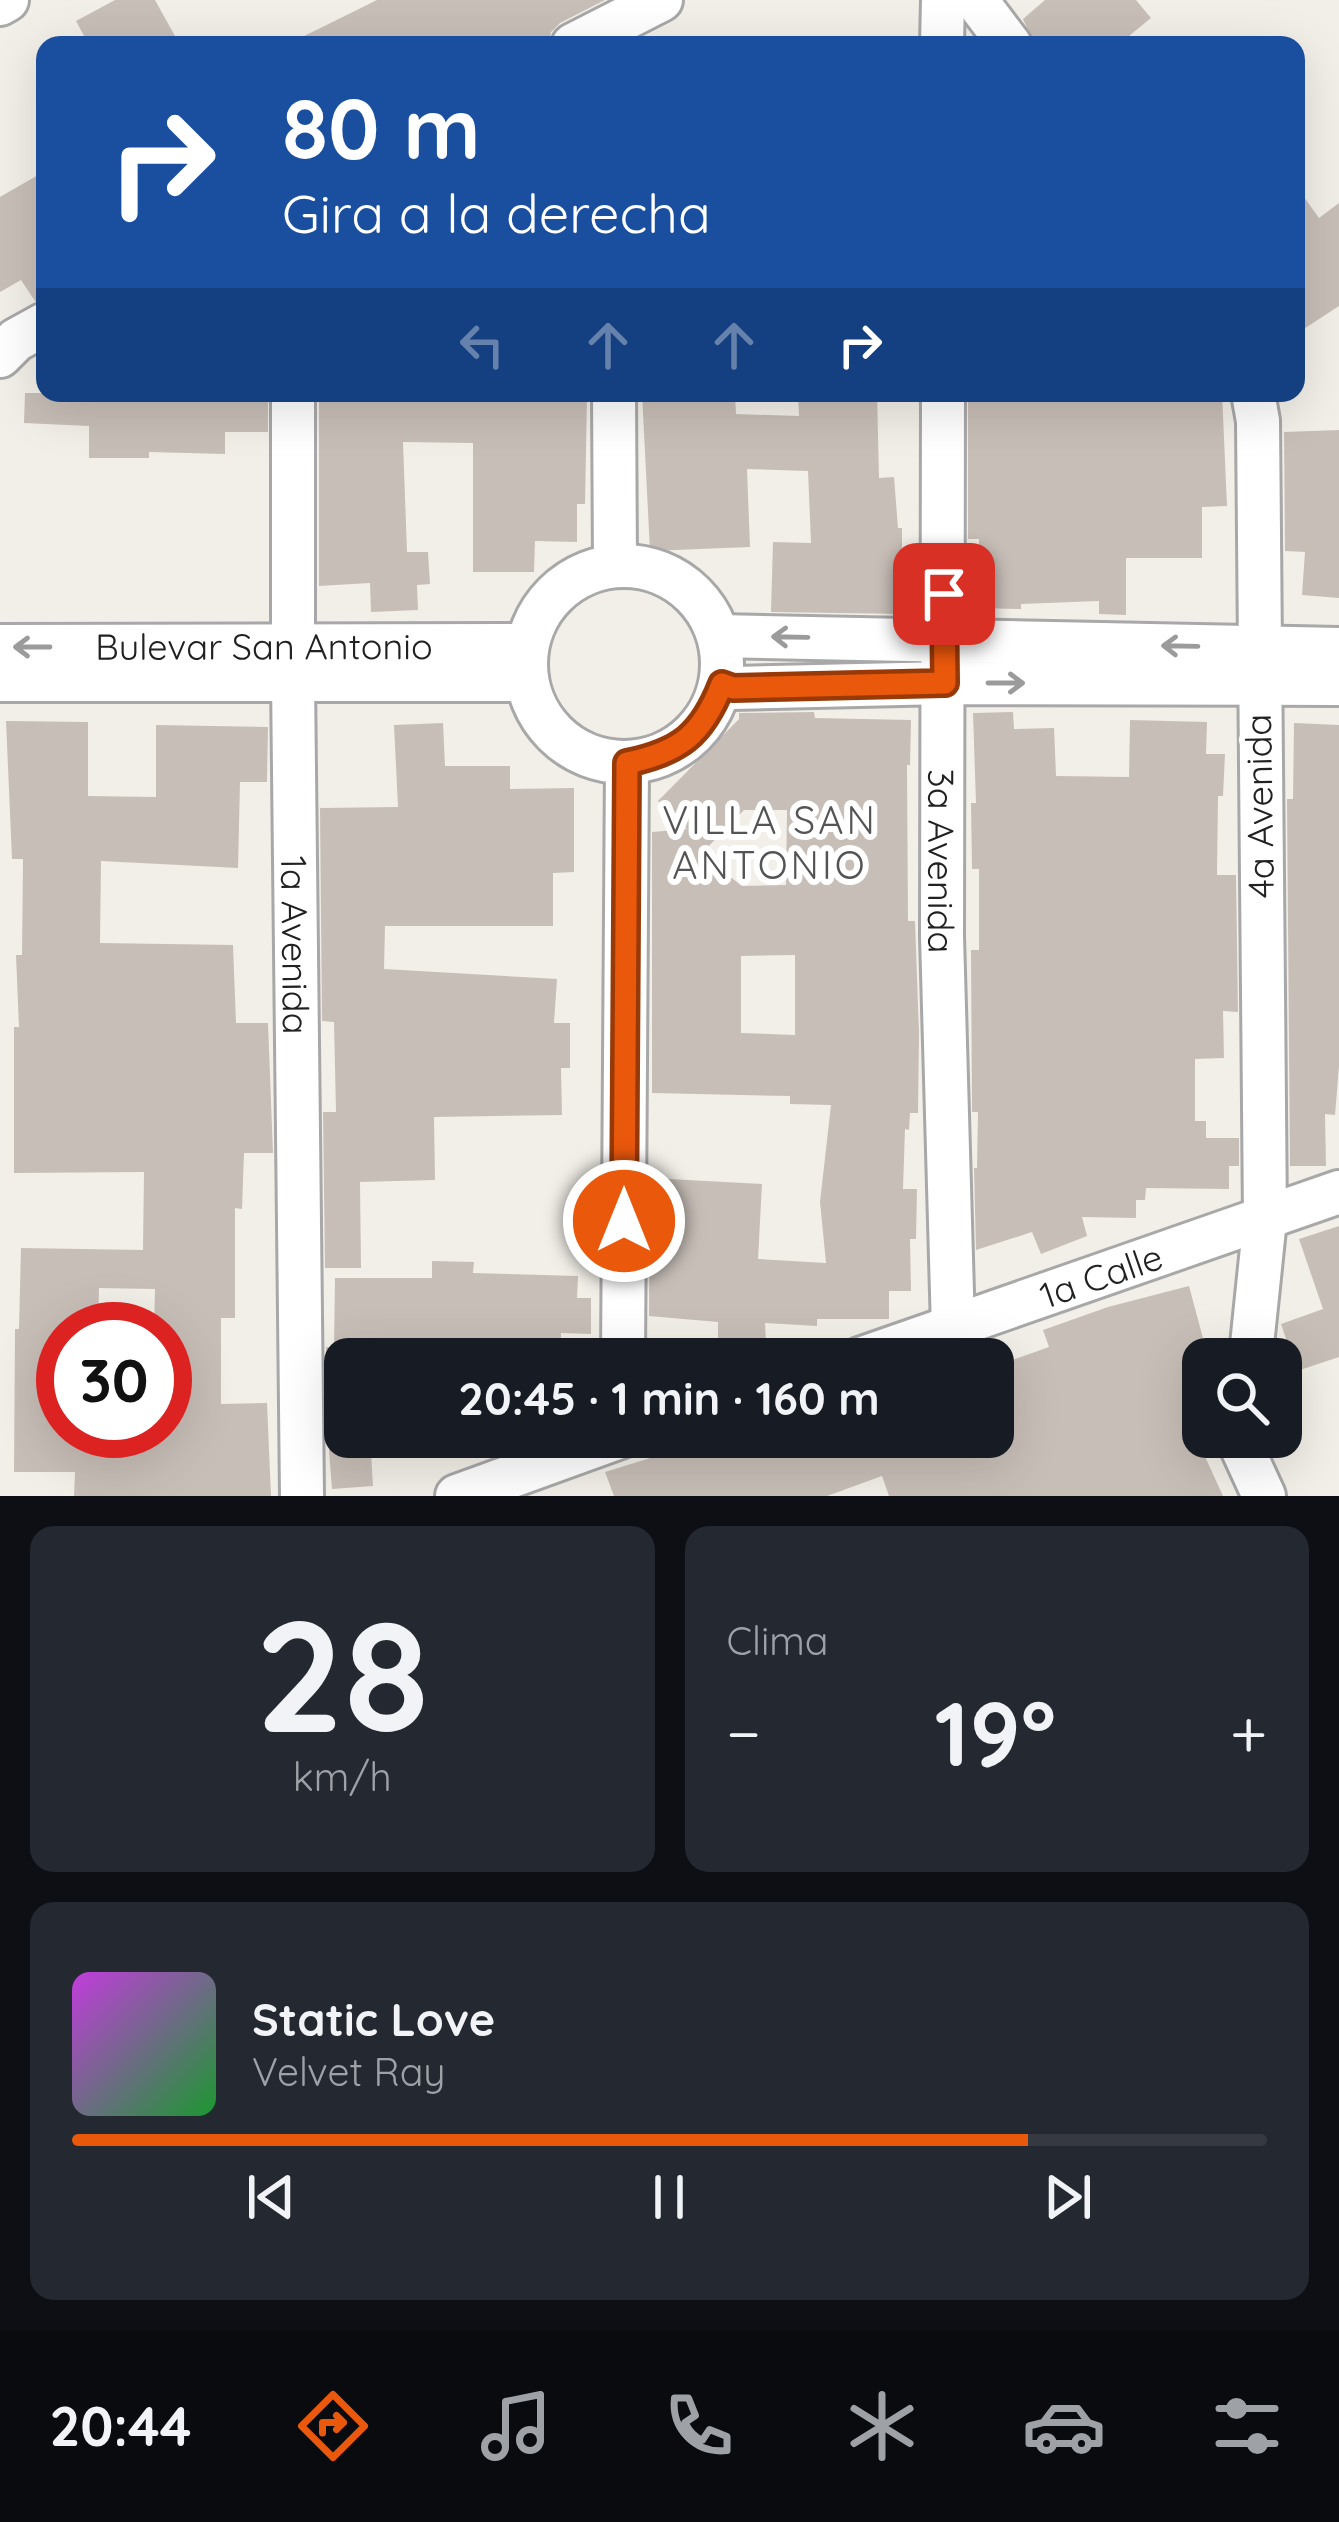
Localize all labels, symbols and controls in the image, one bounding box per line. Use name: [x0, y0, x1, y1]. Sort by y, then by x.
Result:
text: 80 m: [282, 75, 481, 180]
icon: right: [84, 84, 240, 240]
text: Gira a la derecha: [282, 179, 711, 247]
icon: left: [449, 312, 515, 378]
icon: ahead: [575, 312, 641, 378]
icon: ahead: [701, 312, 767, 378]
icon: right: [827, 312, 893, 378]
pin: [893, 543, 995, 645]
icon: arrive: [911, 561, 977, 627]
street label: Bulevar San Antonio: [95, 623, 433, 668]
one-way arrow: [771, 626, 810, 649]
one-way arrow: [1161, 634, 1200, 657]
one-way arrow: [13, 635, 52, 658]
one-way arrow: [986, 672, 1025, 694]
street label: 4a Avenida: [1235, 713, 1283, 899]
street label: 3a Avenida: [919, 769, 965, 954]
district label: VILLA SAN ANTONIO: [662, 795, 878, 889]
street label: 1a Avenida: [272, 855, 319, 1035]
position arrow: [561, 1158, 687, 1284]
street label: 1a Calle: [1033, 1233, 1168, 1317]
speed limit sign: 30: [36, 1302, 192, 1458]
map controls: [1182, 1338, 1302, 1458]
button: search: [1182, 1338, 1302, 1458]
text: 20:45 · 1 min · 160 m: [458, 1370, 880, 1426]
text: 28: [255, 1576, 429, 1771]
text: Clima: [727, 1616, 829, 1665]
text: 19°: [935, 1676, 1056, 1789]
text: −: [727, 1691, 761, 1774]
text: +: [1230, 1691, 1267, 1774]
text: km/h: [293, 1752, 392, 1801]
text: Static Love: [252, 1991, 495, 2047]
text: Velvet Ray: [252, 2047, 445, 2096]
icon: previous: [238, 2164, 304, 2230]
icon: pause: [636, 2164, 702, 2230]
icon: next: [1035, 2164, 1101, 2230]
icon: directions: [291, 2384, 375, 2468]
icon: music: [474, 2384, 558, 2468]
icon: phone: [657, 2384, 741, 2468]
icon: climate: [840, 2384, 924, 2468]
icon: car: [1022, 2384, 1106, 2468]
icon: filters: [1205, 2384, 1289, 2468]
text: 20:44: [49, 2392, 192, 2460]

